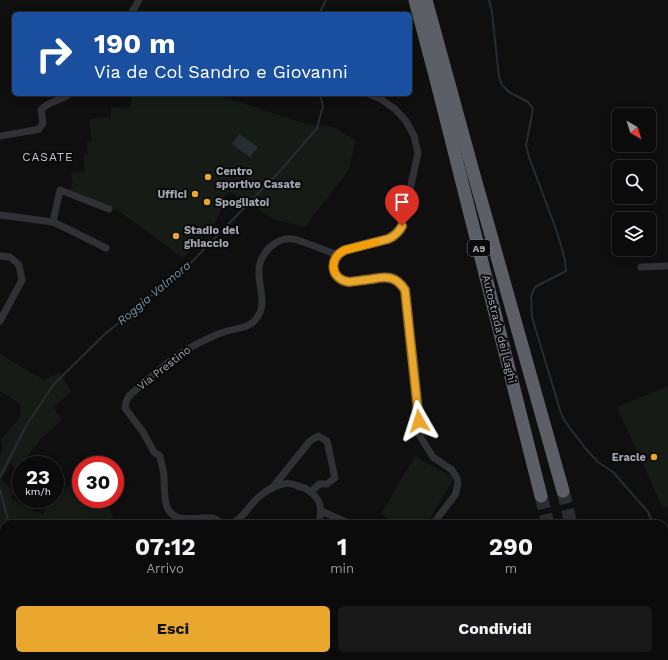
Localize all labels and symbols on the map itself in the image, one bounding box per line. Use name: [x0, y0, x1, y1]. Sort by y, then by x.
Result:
north arrow: [612, 108, 656, 152]
district label: CASATE: [22, 150, 74, 164]
place label: Centro sportivo Casate: [216, 165, 301, 191]
marker: Centro sportivo Casate: [203, 172, 213, 182]
pin: [385, 185, 419, 226]
place label: Uffici: [158, 188, 187, 201]
marker: Uffici: [190, 189, 200, 199]
place label: Spogliatoi: [215, 196, 269, 209]
marker: Spogliatoi: [202, 197, 212, 207]
place label: Stadio del ghiaccio: [184, 224, 239, 250]
marker: Stadio del ghiaccio: [171, 231, 181, 241]
road number: A9: [468, 240, 490, 256]
water label: Roggia Valmora: [114, 258, 194, 328]
street label: Autostrada dei Laghi: [479, 274, 519, 385]
street label: Via Prestino: [135, 343, 193, 393]
position arrow: [398, 400, 440, 442]
place label: Eracle: [612, 451, 646, 464]
marker: Eracle: [649, 452, 659, 462]
speed limit sign: 30: [72, 456, 124, 508]

